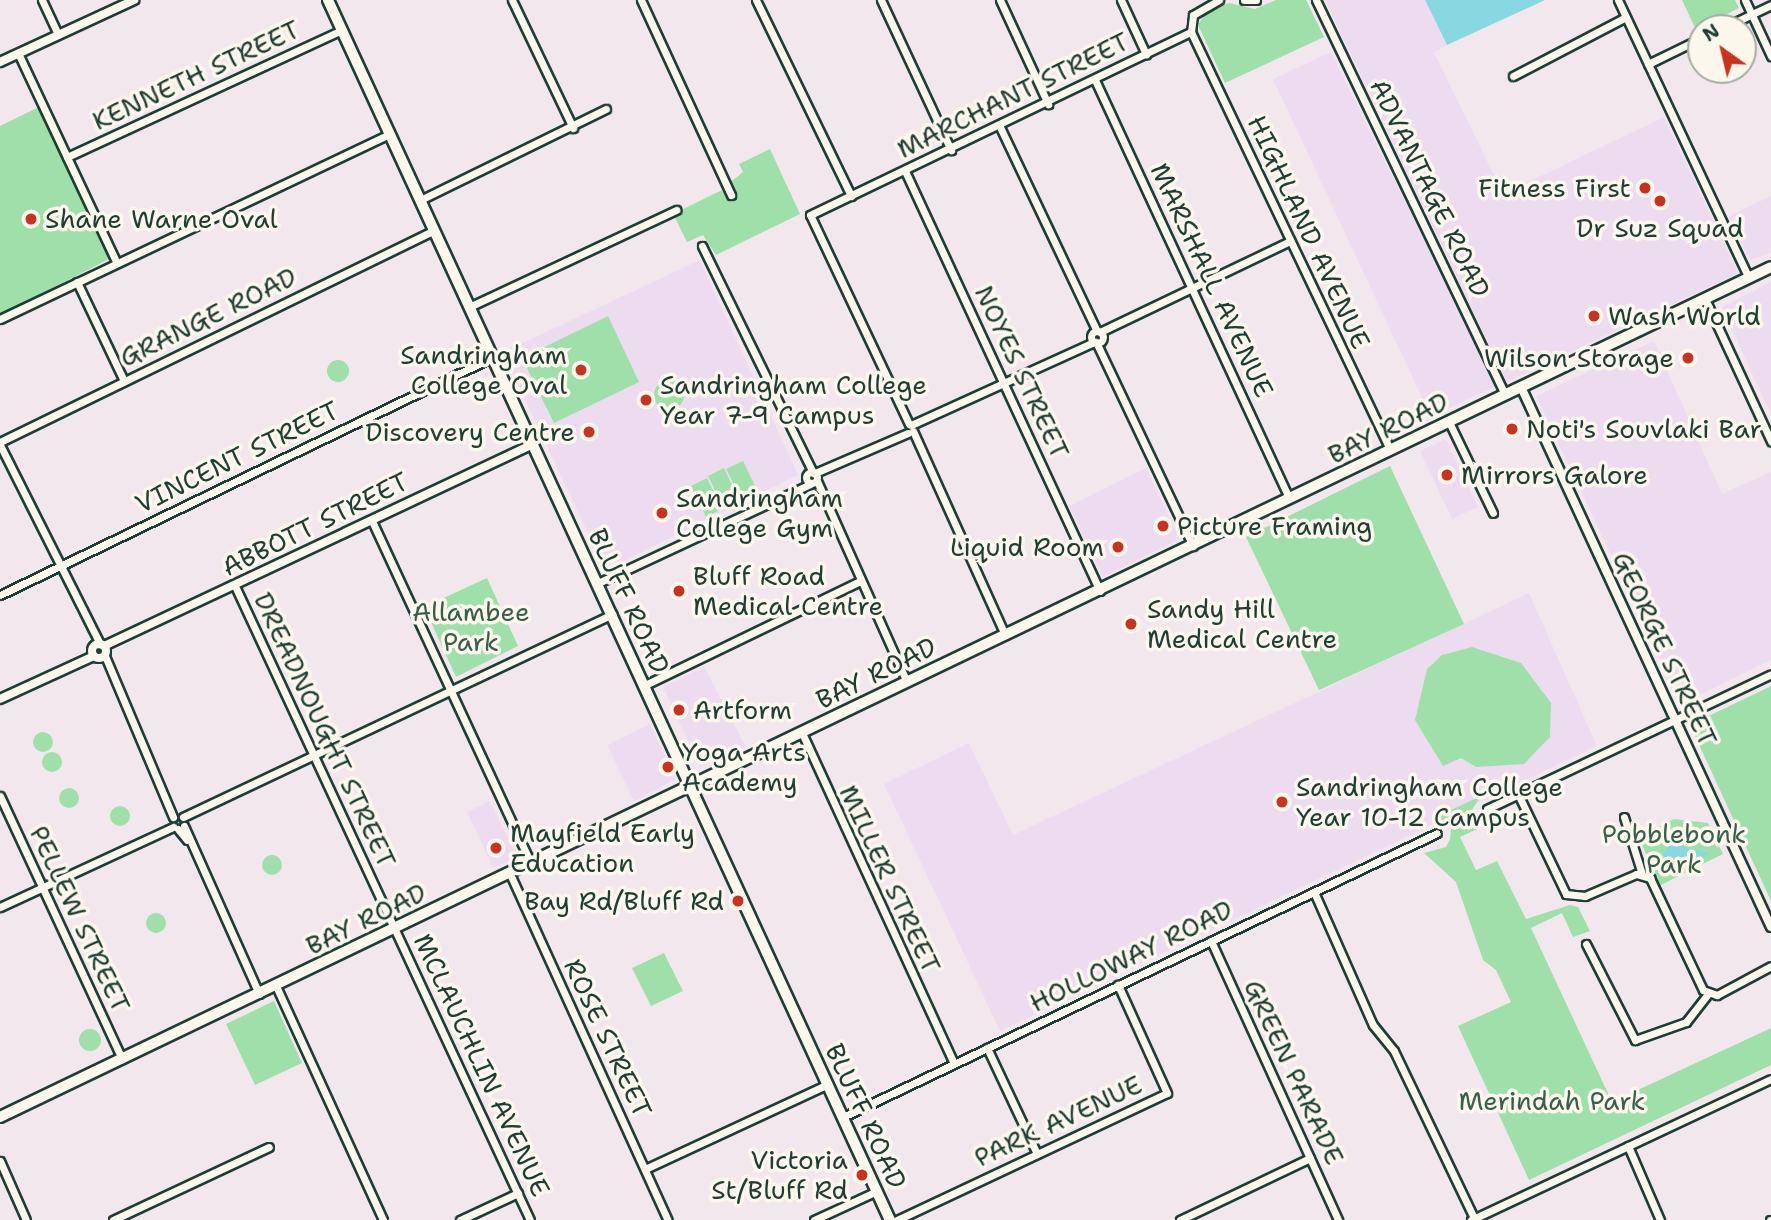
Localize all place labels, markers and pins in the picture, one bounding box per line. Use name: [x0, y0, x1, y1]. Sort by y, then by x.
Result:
place label: Fitness First: [1478, 172, 1631, 204]
marker: Fitness First: [1637, 180, 1653, 196]
marker: Dr Suz Squad: [1652, 193, 1668, 209]
place label: Shane Warne Oval: [45, 203, 278, 235]
marker: Shane Warne Oval: [23, 211, 39, 227]
place label: Dr Suz Squad: [1576, 212, 1744, 244]
place label: Wash World: [1608, 300, 1761, 332]
marker: Wash World: [1586, 308, 1602, 324]
place label: Sandringham College Oval: [400, 339, 567, 400]
place label: Wilson Storage: [1484, 342, 1674, 374]
marker: Wilson Storage: [1680, 350, 1696, 366]
marker: Sandringham College Oval: [573, 362, 589, 378]
place label: Sandringham College Year 7-9 Campus: [660, 369, 927, 430]
marker: Sandringham College Year 7-9 Campus: [638, 392, 654, 408]
place label: Noti's Souvlaki Bar: [1526, 413, 1762, 445]
place label: Discovery Centre: [365, 416, 575, 448]
marker: Noti's Souvlaki Bar: [1504, 421, 1520, 437]
marker: Discovery Centre: [581, 424, 597, 440]
place label: Mirrors Galore: [1461, 459, 1648, 491]
marker: Mirrors Galore: [1439, 467, 1455, 483]
place label: Sandringham College Gym: [676, 482, 843, 544]
marker: Sandringham College Gym: [654, 505, 670, 521]
place label: Picture Framing: [1177, 510, 1372, 542]
marker: Picture Framing: [1155, 518, 1171, 534]
place label: Liquid Room: [950, 531, 1104, 563]
marker: Liquid Room: [1110, 539, 1126, 555]
place label: Bluff Road Medical Centre: [693, 560, 883, 622]
marker: Bluff Road Medical Centre: [671, 583, 687, 599]
place label: Sandy Hill Medical Centre: [1147, 593, 1337, 654]
marker: Sandy Hill Medical Centre: [1121, 614, 1141, 634]
place label: Artform: [693, 694, 792, 726]
marker: Artform: [671, 702, 687, 718]
place label: Yoga Arts Academy: [682, 736, 806, 798]
marker: Yoga Arts Academy: [660, 759, 676, 775]
place label: Sandringham College Year 10-12 Campus: [1296, 771, 1563, 832]
marker: Sandringham College Year 10-12 Campus: [1274, 794, 1290, 810]
place label: Mayfield Early Education: [510, 817, 695, 878]
marker: Mayfield Early Education: [488, 840, 504, 856]
place label: Bay Rd/Bluff Rd: [524, 885, 724, 917]
marker: Bay Rd/Bluff Rd: [730, 893, 746, 909]
place label: Victoria St/Bluff Rd: [711, 1144, 848, 1206]
marker: Victoria St/Bluff Rd: [854, 1167, 870, 1183]

